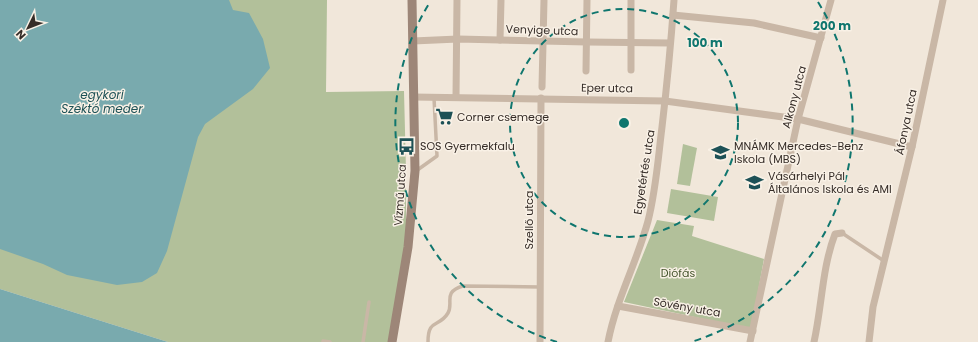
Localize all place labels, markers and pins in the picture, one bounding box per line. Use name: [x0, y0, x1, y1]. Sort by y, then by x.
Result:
supermarket icon: Corner csemege: [434, 107, 454, 127]
place label: Corner csemege: [457, 109, 549, 125]
centre of rings: [617, 116, 631, 130]
bus stop icon: SOS Gyermekfalu: [397, 136, 417, 156]
place label: SOS Gyermekfalu: [420, 138, 515, 154]
place label: MNÁMK Mercedes-Benz Iskola (MBS): [734, 138, 863, 167]
school or university icon: MNÁMK Mercedes-Benz Iskola (MBS): [711, 142, 731, 162]
place label: Vásárhelyi Pál Általános Iskola és AMI: [768, 168, 892, 197]
school or university icon: Vásárhelyi Pál Általános Iskola és AMI: [745, 172, 765, 192]

